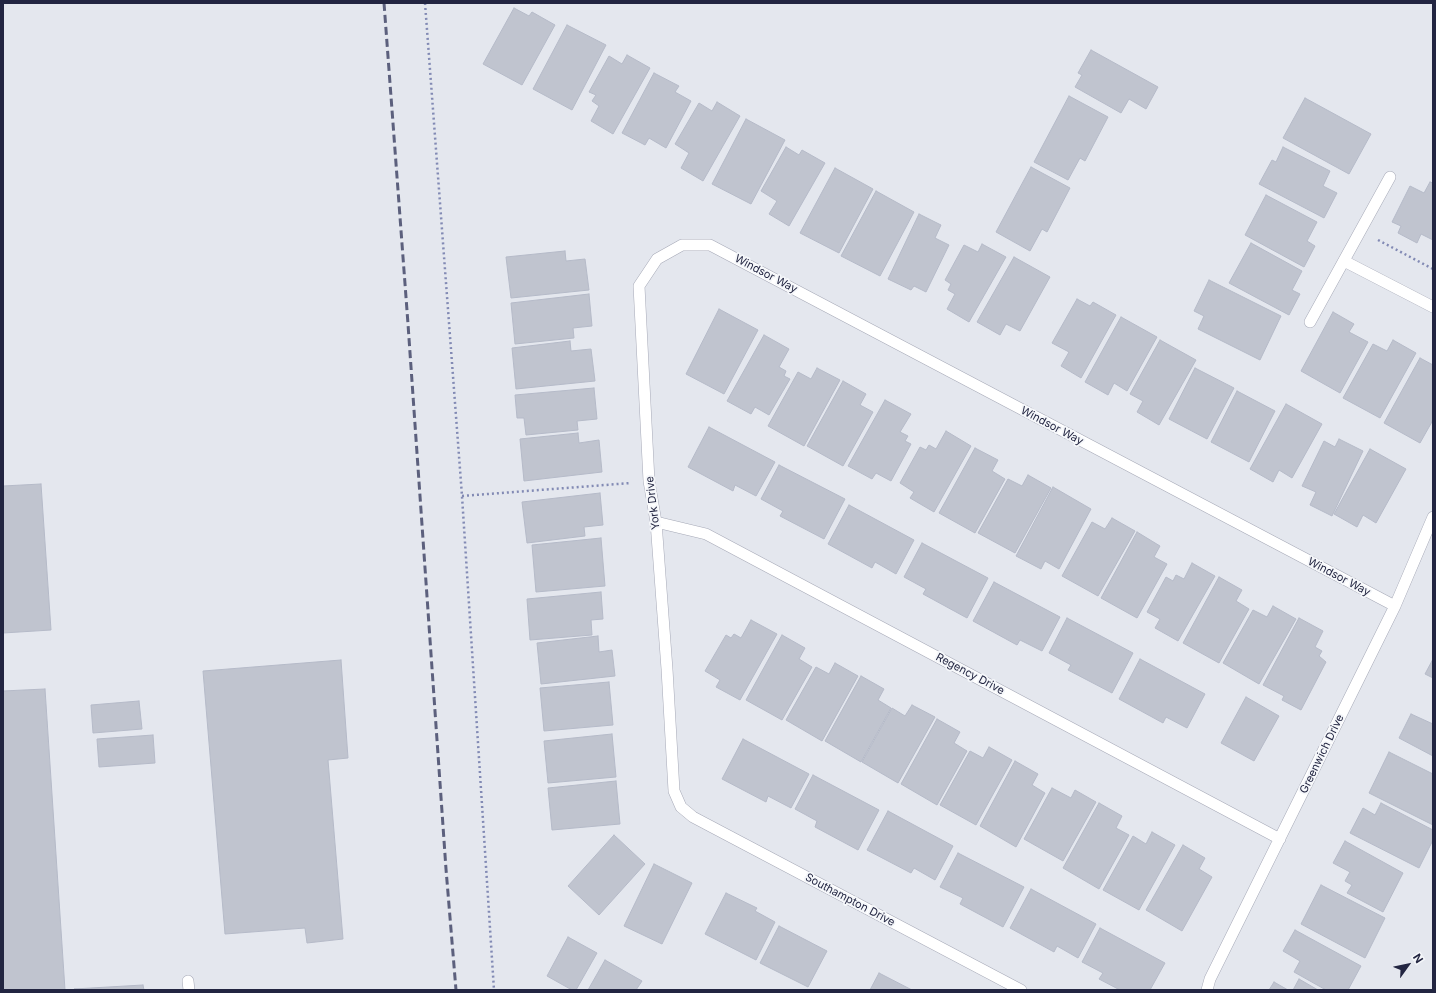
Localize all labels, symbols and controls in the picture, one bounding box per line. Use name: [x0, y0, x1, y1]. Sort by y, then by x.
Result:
street label: Windsor Way: [733, 252, 799, 296]
street label: Windsor Way: [1019, 404, 1085, 448]
street label: York Drive: [643, 475, 663, 531]
street label: Windsor Way: [1306, 555, 1372, 599]
street label: Regency Drive: [934, 650, 1006, 698]
street label: Greenwich Drive: [1297, 712, 1347, 796]
street label: Southampton Drive: [803, 871, 897, 929]
north arrow: [1388, 945, 1428, 985]
text: N: [1410, 951, 1426, 966]

